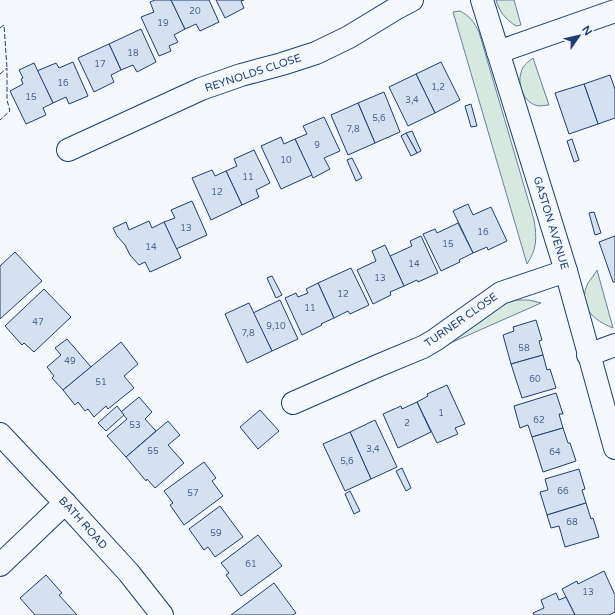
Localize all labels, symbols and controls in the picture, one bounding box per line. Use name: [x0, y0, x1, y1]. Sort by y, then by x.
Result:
house number: 20: [189, 6, 201, 17]
north arrow: [559, 16, 599, 56]
house number: 19: [157, 18, 169, 29]
text: N: [579, 23, 595, 38]
house number: 18: [127, 48, 139, 59]
street label: REYNOLDS CLOSE: [203, 51, 303, 95]
house number: 17: [94, 59, 106, 70]
house number: 16: [57, 78, 69, 89]
house number: 1,2: [431, 82, 445, 93]
house number: 15: [25, 92, 37, 103]
house number: 3,4: [405, 95, 419, 106]
house number: 5,6: [372, 113, 386, 124]
house number: 7,8: [346, 124, 360, 135]
house number: 9: [314, 140, 320, 151]
house number: 10: [280, 155, 292, 166]
house number: 11: [242, 172, 254, 183]
street label: GASTON AVENUE: [531, 175, 571, 271]
house number: 12: [211, 187, 223, 198]
house number: 13: [180, 223, 192, 234]
house number: 16: [477, 227, 489, 238]
house number: 15: [442, 239, 454, 250]
house number: 14: [145, 242, 157, 253]
house number: 14: [408, 259, 420, 270]
house number: 13: [374, 273, 386, 284]
house number: 12: [337, 289, 349, 300]
street label: TURNER CLOSE: [422, 290, 500, 350]
house number: 11: [304, 303, 316, 314]
house number: 47: [32, 317, 44, 328]
house number: 9,10: [266, 321, 286, 332]
house number: 7,8: [241, 328, 255, 339]
house number: 58: [518, 343, 530, 354]
house number: 49: [64, 356, 76, 367]
house number: 60: [529, 374, 541, 385]
house number: 51: [95, 377, 107, 388]
house number: 1: [438, 408, 444, 419]
house number: 62: [533, 415, 545, 426]
house number: 2: [404, 418, 410, 429]
house number: 53: [129, 420, 141, 431]
house number: 3,4: [366, 444, 380, 455]
house number: 55: [147, 446, 159, 457]
house number: 64: [549, 447, 561, 458]
house number: 5,6: [340, 456, 354, 467]
house number: 66: [557, 486, 569, 497]
house number: 57: [187, 488, 199, 499]
street label: BATH ROAD: [56, 494, 110, 552]
house number: 68: [566, 517, 578, 528]
house number: 59: [210, 528, 222, 539]
house number: 61: [245, 559, 257, 570]
house number: 13: [582, 587, 594, 598]

